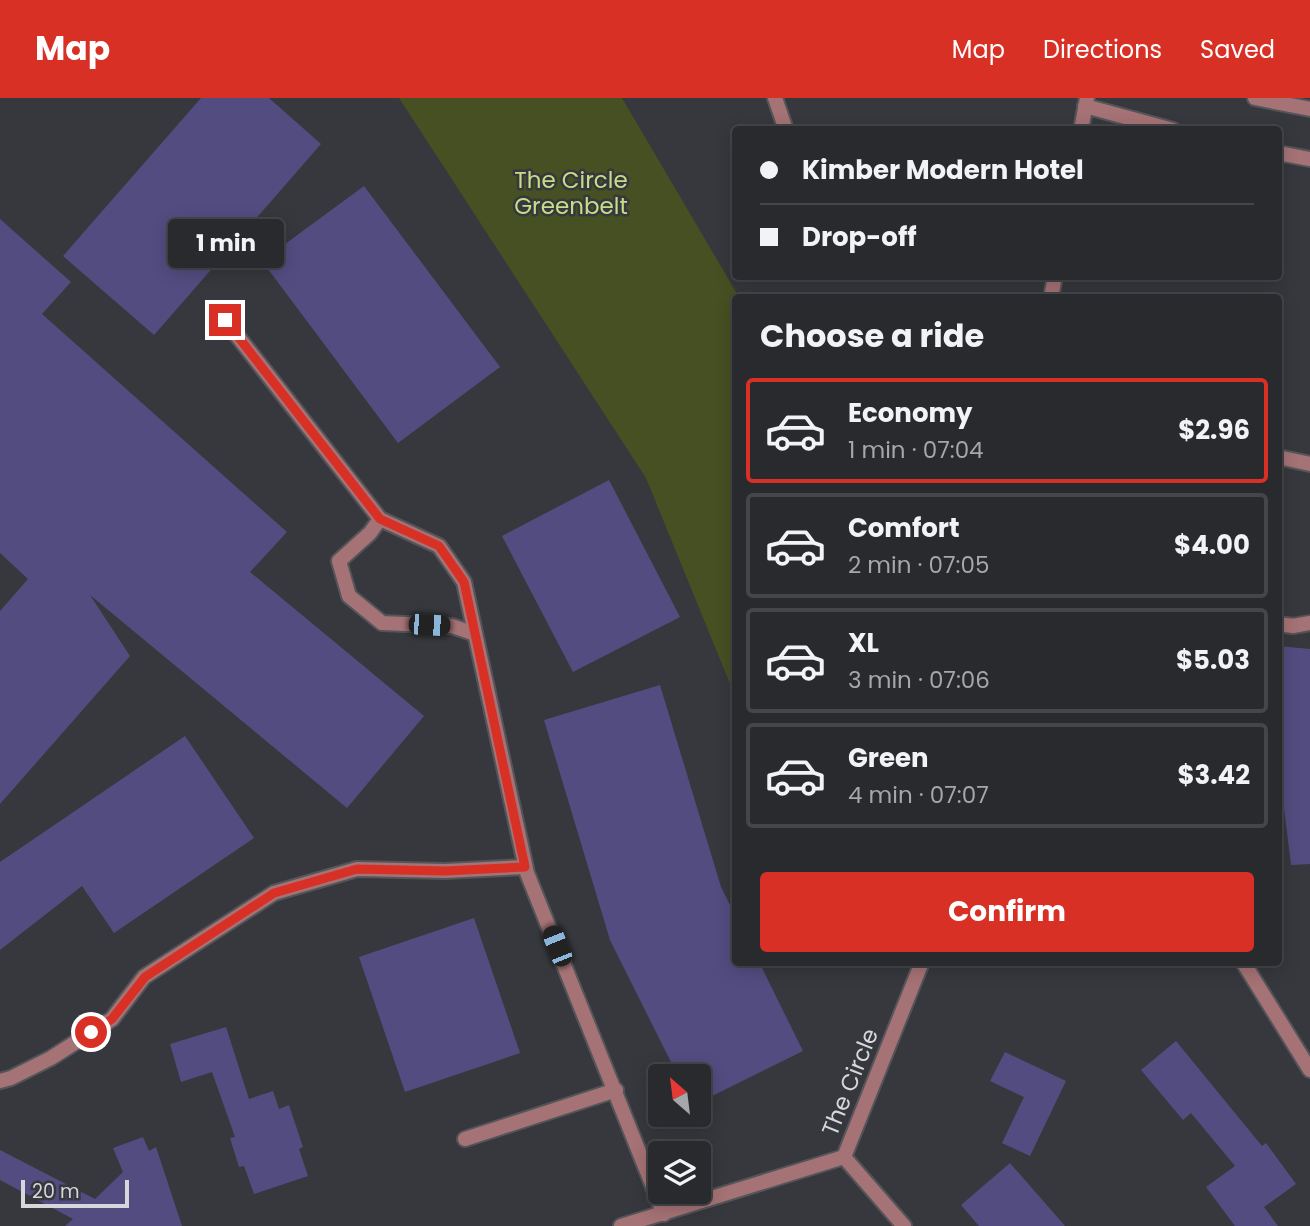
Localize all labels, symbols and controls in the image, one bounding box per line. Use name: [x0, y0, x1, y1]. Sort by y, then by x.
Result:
text: Map: [35, 25, 110, 72]
text: Map: [952, 33, 1005, 66]
text: Directions: [1043, 33, 1162, 66]
text: Saved: [1200, 33, 1275, 66]
text: Kimber Modern Hotel: [802, 152, 1084, 188]
park label: The Circle Greenbelt: [514, 164, 628, 222]
callout: 1 min: [167, 218, 283, 268]
text: Drop-off: [802, 219, 917, 255]
text: 1 min: [196, 227, 256, 259]
route end: [209, 304, 241, 336]
text: Choose a ride: [760, 313, 984, 358]
text: Economy: [848, 395, 972, 431]
icon: car: [764, 399, 827, 462]
text: $2.96: [1178, 412, 1250, 448]
text: 1 min · 07:04: [848, 434, 984, 466]
text: Comfort: [848, 510, 960, 546]
icon: car: [764, 514, 827, 577]
text: $4.00: [1174, 527, 1250, 563]
text: 2 min · 07:05: [848, 549, 989, 581]
car: [408, 613, 451, 637]
text: XL: [848, 625, 879, 661]
icon: car: [764, 629, 827, 692]
text: $5.03: [1176, 642, 1250, 678]
text: 3 min · 07:06: [848, 664, 990, 696]
text: Green: [848, 740, 929, 776]
icon: car: [764, 744, 827, 807]
text: $3.42: [1177, 757, 1250, 793]
text: 4 min · 07:07: [848, 779, 989, 811]
button: Confirm: [760, 872, 1254, 952]
car: [540, 923, 575, 969]
route start: [75, 1016, 107, 1048]
street label: The Circle: [814, 1023, 886, 1141]
north arrow: [648, 1064, 710, 1127]
map controls: [648, 1064, 711, 1204]
button: layers: [648, 1141, 711, 1204]
scale bar: [21, 1177, 130, 1209]
text: 20 m: [32, 1178, 80, 1205]

